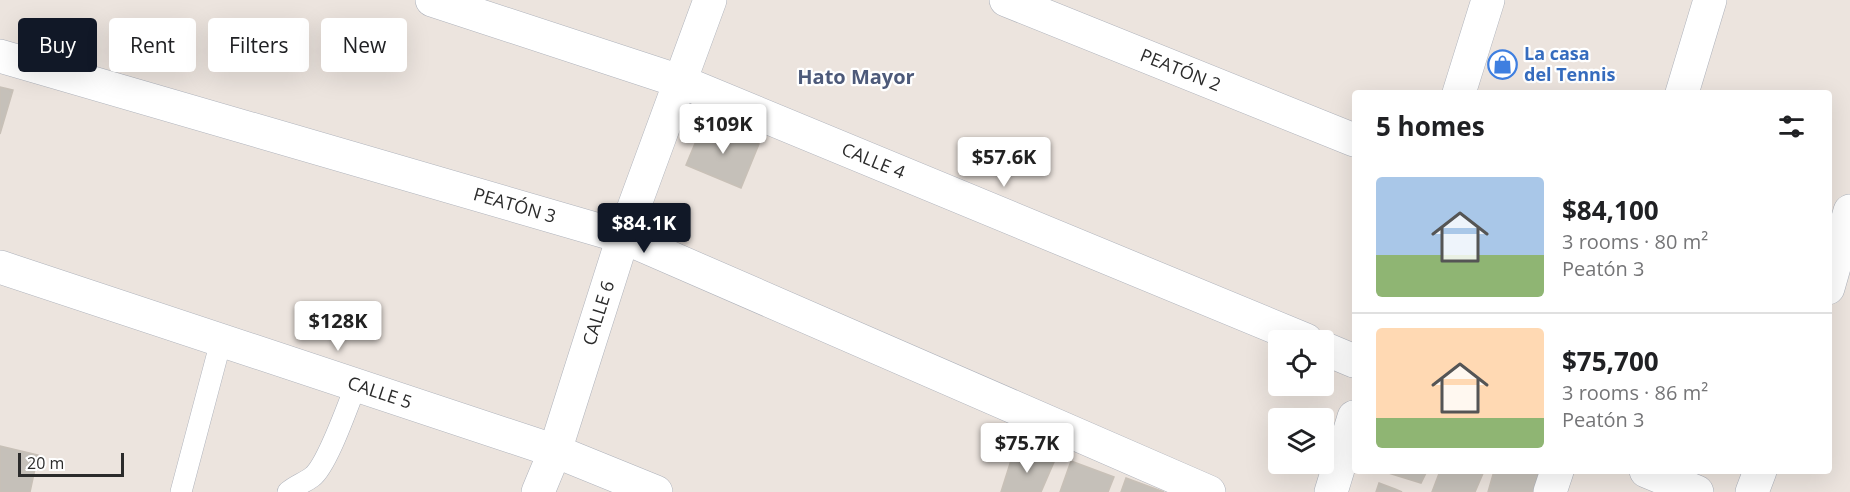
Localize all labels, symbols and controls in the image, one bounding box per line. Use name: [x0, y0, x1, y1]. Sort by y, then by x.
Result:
chip: Buy: [18, 18, 97, 72]
chip: Rent: [109, 18, 196, 72]
chip: Filters: [208, 18, 309, 72]
chip: New: [321, 18, 407, 72]
place label: La casa del Tennis: [1524, 41, 1615, 86]
street label: PEATÓN 2: [1137, 42, 1225, 96]
shop icon: La casa del Tennis: [1487, 48, 1519, 80]
district label: Hato Mayor: [797, 63, 915, 90]
pin: $109K: [681, 104, 765, 155]
text: 5 homes: [1376, 108, 1485, 144]
text: $109K: [693, 110, 753, 137]
icon: filters: [1775, 110, 1808, 143]
street label: CALLE 4: [838, 136, 909, 184]
pin: $57.6K: [955, 137, 1053, 188]
text: $57.6K: [972, 143, 1036, 170]
street label: PEATÓN 3: [471, 181, 559, 228]
text: $84,100: [1562, 192, 1659, 228]
icon: home: [1424, 201, 1496, 273]
pin: $84.1K: [595, 203, 693, 254]
text: $84.1K: [612, 209, 676, 236]
text: 3 rooms · 80 m²: [1562, 228, 1708, 255]
text: Peatón 3: [1562, 255, 1644, 282]
street label: CALLE 6: [576, 278, 619, 348]
pin: $128K: [296, 301, 380, 352]
text: $128K: [308, 307, 368, 334]
map controls: [1268, 330, 1334, 474]
button: locate: [1268, 330, 1334, 396]
text: $75,700: [1562, 343, 1659, 379]
icon: home: [1424, 352, 1496, 424]
street label: CALLE 5: [345, 370, 415, 414]
text: 3 rooms · 86 m²: [1562, 379, 1708, 406]
text: Peatón 3: [1562, 406, 1644, 433]
button: layers: [1268, 408, 1334, 474]
pin: $75.7K: [978, 423, 1076, 474]
text: $75.7K: [995, 429, 1059, 456]
scale bar: [18, 450, 124, 478]
text: 20 m: [27, 452, 64, 474]

